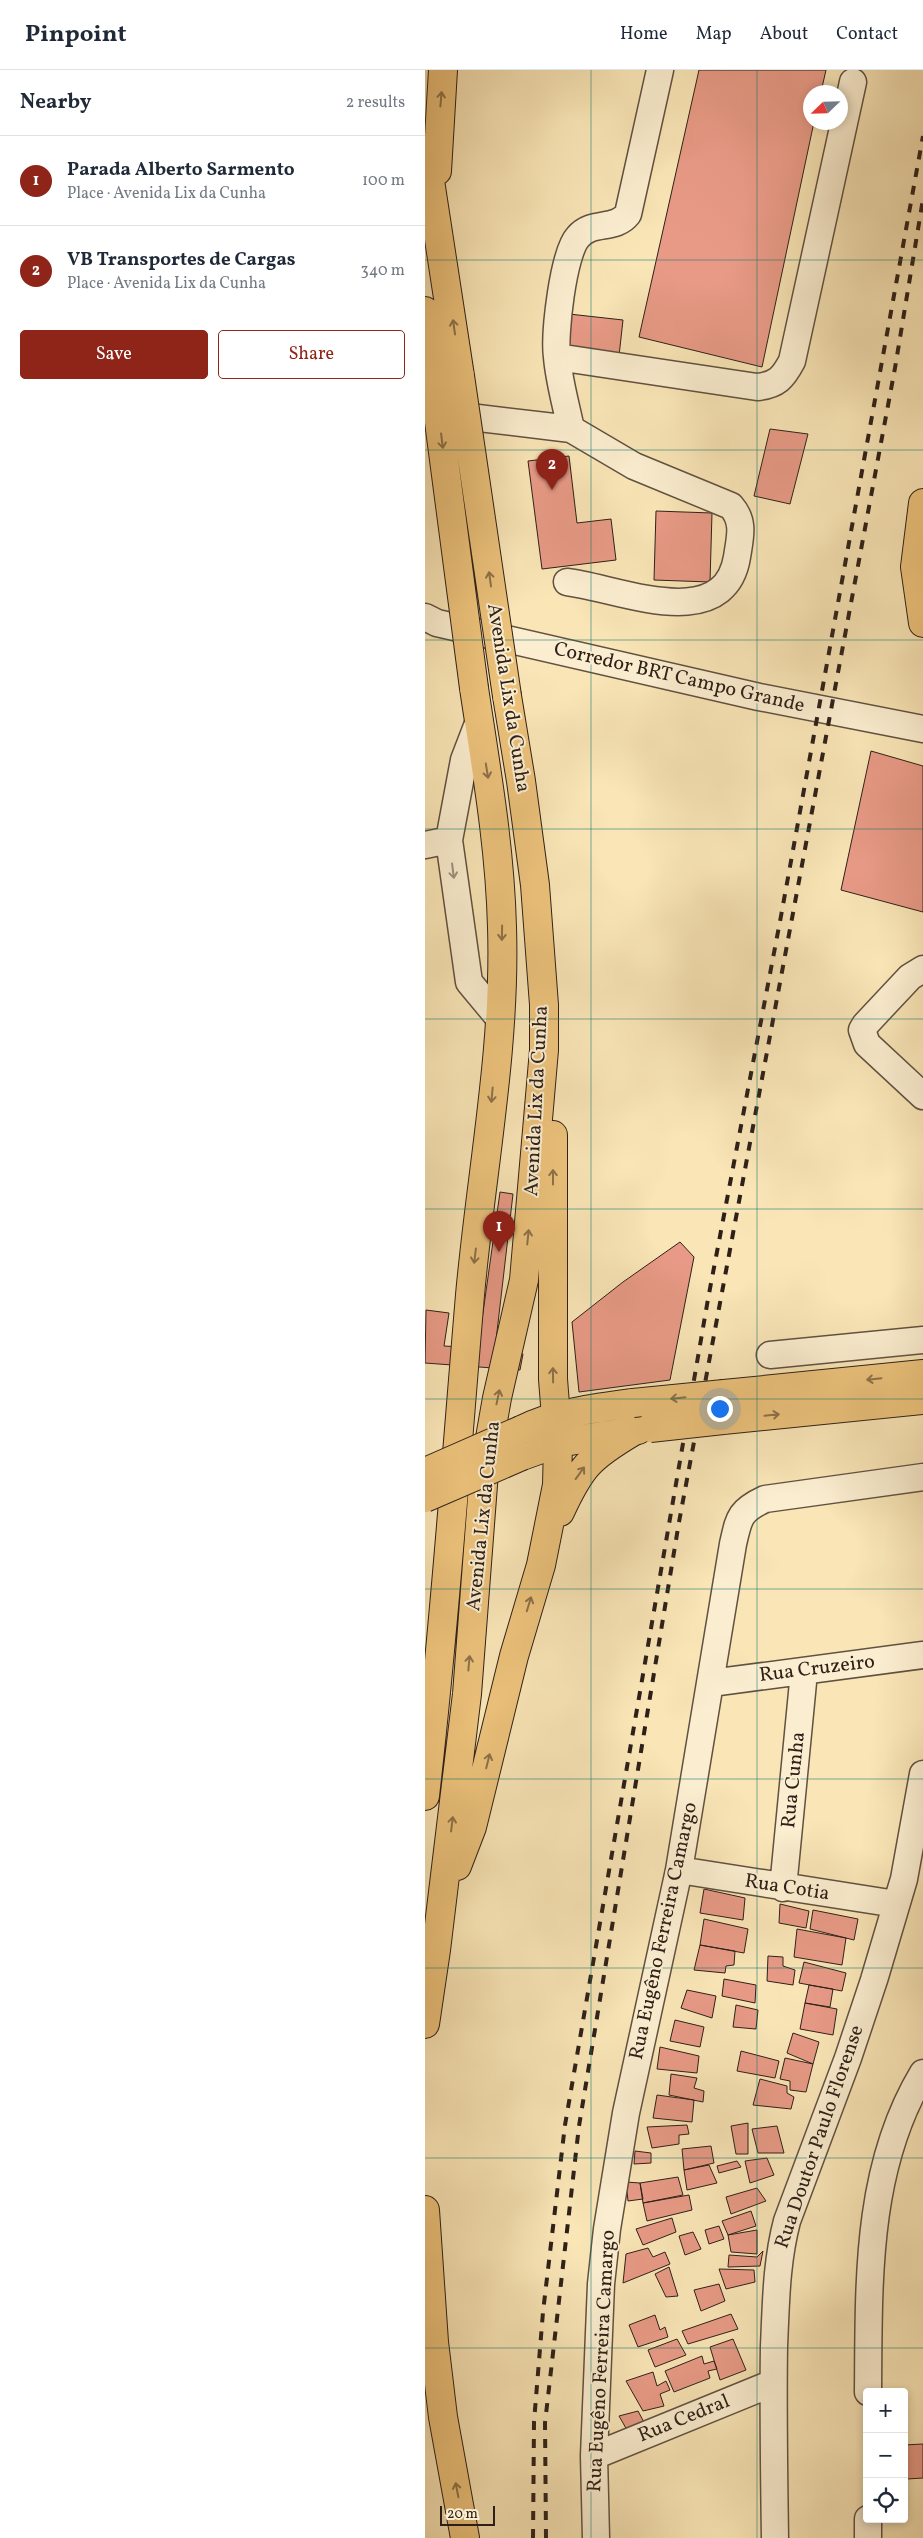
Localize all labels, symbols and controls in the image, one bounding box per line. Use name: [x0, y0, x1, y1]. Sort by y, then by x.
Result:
text: Pinpoint: [25, 18, 127, 52]
text: Home: [620, 22, 668, 47]
text: Map: [696, 22, 732, 47]
text: About: [760, 22, 808, 47]
text: Contact: [836, 22, 898, 47]
north arrow: [803, 85, 848, 130]
text: Nearby: [20, 88, 91, 117]
text: 2 results: [346, 92, 405, 114]
one-way arrow: [436, 92, 446, 108]
text: Parada Alberto Sarmento: [67, 157, 295, 183]
text: 1: [33, 170, 39, 192]
text: 100 m: [362, 170, 405, 192]
text: Place · Avenida Lix da Cunha: [67, 183, 266, 205]
text: VB Transportes de Cargas: [67, 247, 296, 273]
text: 2: [32, 260, 40, 282]
text: 340 m: [361, 260, 405, 282]
text: Place · Avenida Lix da Cunha: [67, 273, 266, 295]
one-way arrow: [448, 320, 458, 336]
button: Save: [20, 330, 208, 379]
button: Share: [218, 330, 405, 379]
one-way arrow: [437, 433, 447, 449]
pin: 2: [536, 449, 568, 490]
one-way arrow: [485, 571, 495, 587]
street label: Avenida Lix da Cunha: [479, 602, 537, 795]
street label: Corredor BRT Campo Grande: [551, 636, 807, 720]
one-way arrow: [482, 763, 492, 779]
one-way arrow: [448, 862, 458, 878]
one-way arrow: [497, 924, 507, 940]
street label: Avenida Lix da Cunha: [518, 1005, 556, 1197]
one-way arrow: [487, 1087, 497, 1103]
one-way arrow: [548, 1169, 558, 1186]
pin: 1: [483, 1211, 515, 1252]
one-way arrow: [523, 1230, 533, 1246]
one-way arrow: [470, 1248, 480, 1264]
one-way arrow: [548, 1367, 558, 1383]
one-way arrow: [867, 1374, 883, 1383]
one-way arrow: [493, 1389, 503, 1405]
one-way arrow: [671, 1393, 687, 1403]
your location: [707, 1396, 733, 1422]
one-way arrow: [763, 1411, 779, 1420]
street label: Avenida Lix da Cunha: [460, 1420, 508, 1612]
one-way arrow: [575, 1466, 585, 1480]
one-way arrow: [525, 1596, 535, 1612]
street label: Rua Cruzeiro: [758, 1648, 876, 1690]
one-way arrow: [464, 1655, 474, 1671]
street label: Rua Cunha: [775, 1730, 813, 1830]
one-way arrow: [484, 1753, 493, 1769]
street label: Rua Eugêno Ferreira Camargo: [623, 1800, 705, 2062]
one-way arrow: [447, 1816, 457, 1832]
street label: Rua Cotia: [743, 1867, 832, 1909]
street label: Rua Doutor Paulo Florense: [769, 2022, 871, 2252]
street label: Rua Eugêno Ferreira Camargo: [581, 2229, 623, 2493]
street label: Rua Cedral: [634, 2388, 734, 2450]
map controls: [863, 2388, 908, 2523]
button: +: [863, 2388, 908, 2433]
button: −: [863, 2433, 908, 2478]
button: locate: [863, 2478, 908, 2523]
one-way arrow: [451, 2482, 461, 2498]
scale bar: [440, 2503, 495, 2526]
text: 20 m: [447, 2505, 478, 2524]

